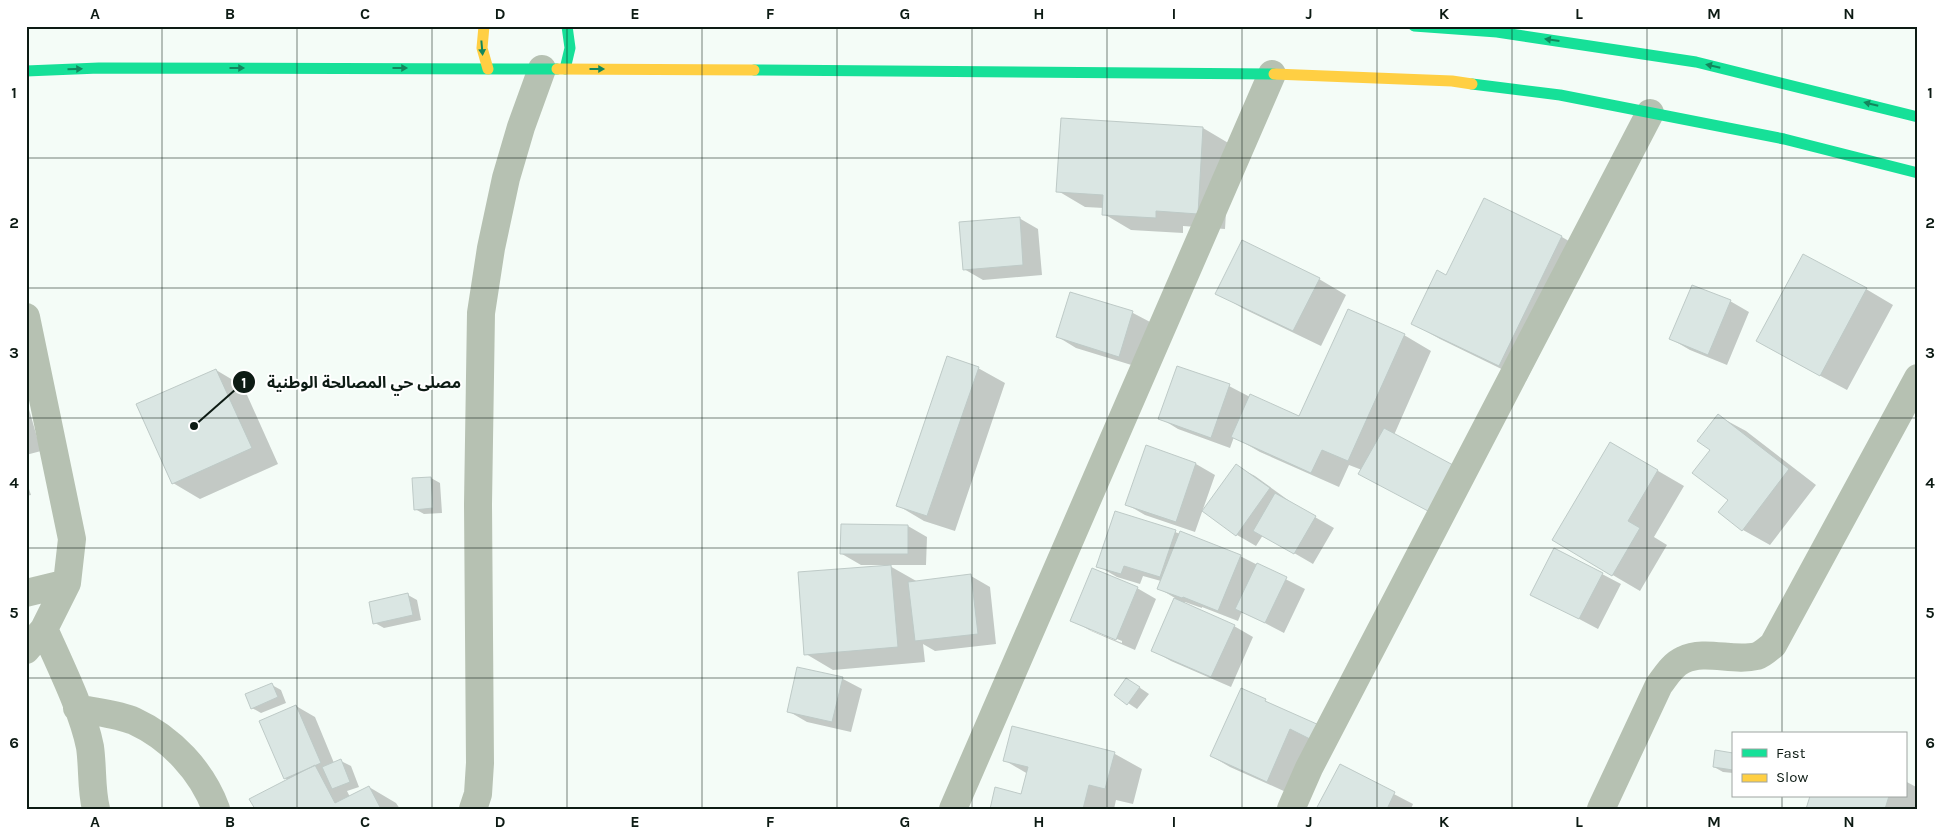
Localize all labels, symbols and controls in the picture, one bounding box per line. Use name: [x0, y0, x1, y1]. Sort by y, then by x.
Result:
text: A: [90, 4, 100, 23]
text: B: [225, 4, 235, 23]
text: C: [360, 4, 370, 23]
text: D: [495, 4, 506, 23]
text: E: [630, 4, 640, 23]
text: F: [766, 4, 775, 23]
text: G: [900, 4, 910, 23]
text: H: [1033, 4, 1045, 23]
text: I: [1172, 4, 1176, 23]
text: J: [1305, 4, 1313, 23]
text: K: [1439, 4, 1450, 23]
text: L: [1575, 4, 1583, 23]
text: M: [1707, 4, 1721, 23]
text: N: [1843, 4, 1855, 23]
one-way arrow: [1544, 35, 1560, 43]
one-way arrow: [478, 40, 486, 56]
one-way arrow: [1705, 62, 1720, 70]
one-way arrow: [67, 64, 83, 72]
one-way arrow: [230, 64, 246, 72]
one-way arrow: [392, 64, 408, 72]
one-way arrow: [590, 65, 606, 73]
text: 1: [11, 83, 17, 102]
text: 1: [1927, 83, 1933, 102]
one-way arrow: [1863, 100, 1878, 108]
text: 2: [9, 213, 19, 232]
text: 2: [1925, 213, 1935, 232]
text: 3: [9, 343, 19, 362]
text: 3: [1925, 343, 1935, 362]
callout: مصلى حي المصالحة الوطنية: [232, 367, 471, 398]
text: مصلى حي المصالحة الوطنية: [267, 373, 461, 396]
text: 1: [241, 374, 247, 392]
text: 4: [9, 473, 19, 492]
text: 4: [1925, 473, 1935, 492]
text: 5: [9, 603, 19, 622]
text: 5: [1925, 603, 1935, 622]
legend: [1732, 732, 1906, 798]
text: 6: [9, 733, 19, 752]
text: 6: [1925, 733, 1935, 752]
text: Fast: [1776, 744, 1806, 762]
text: Slow: [1776, 768, 1808, 786]
text: A: [90, 812, 100, 831]
text: B: [225, 812, 235, 831]
text: C: [360, 812, 370, 831]
text: D: [495, 812, 506, 831]
text: E: [630, 812, 640, 831]
text: F: [766, 812, 775, 831]
text: G: [900, 812, 910, 831]
text: H: [1033, 812, 1045, 831]
text: I: [1172, 812, 1176, 831]
text: J: [1305, 812, 1313, 831]
text: K: [1439, 812, 1450, 831]
text: L: [1575, 812, 1583, 831]
text: M: [1707, 812, 1721, 831]
text: N: [1843, 812, 1855, 831]

